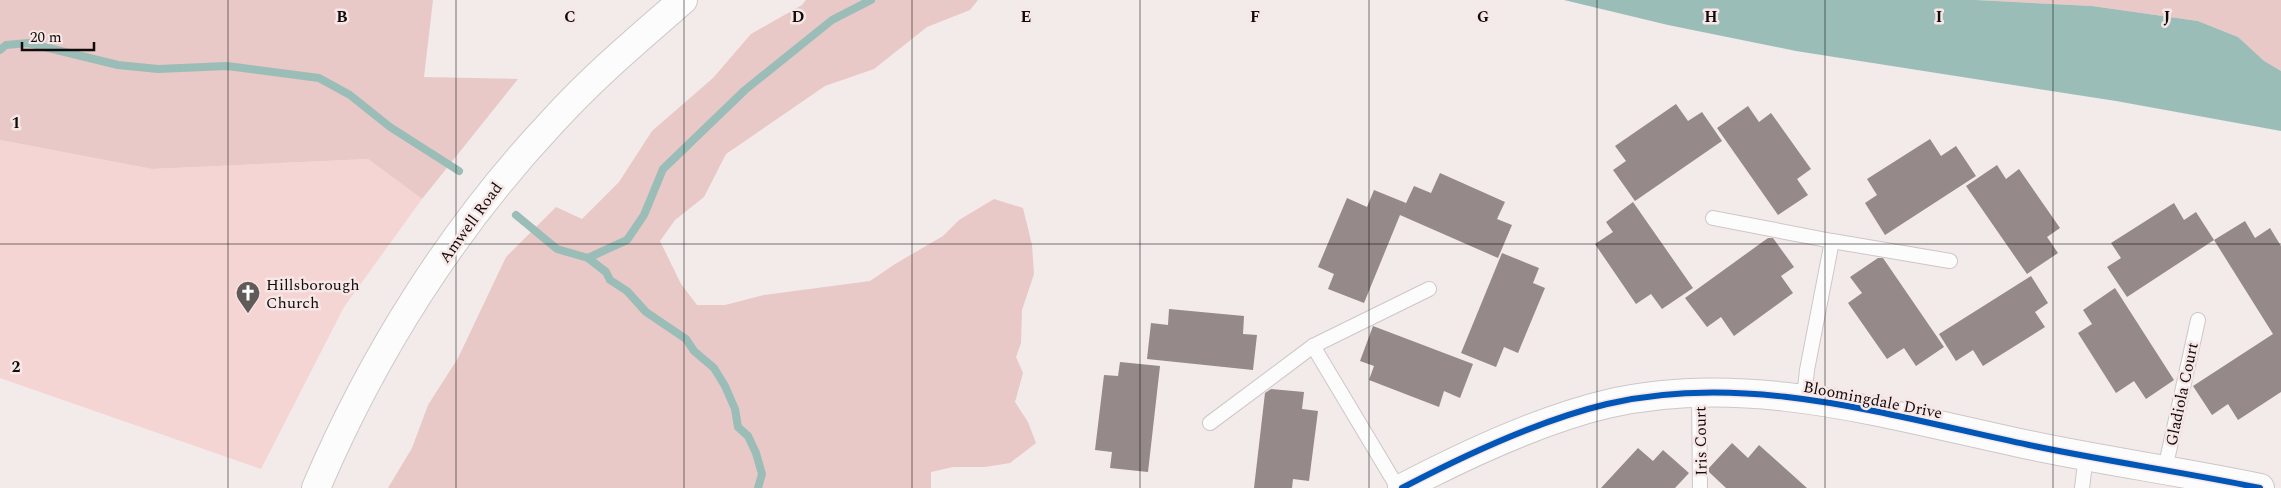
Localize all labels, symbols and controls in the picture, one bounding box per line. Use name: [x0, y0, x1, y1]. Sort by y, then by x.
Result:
text: B: [336, 5, 348, 29]
text: C: [564, 5, 576, 29]
text: D: [792, 5, 805, 29]
text: E: [1021, 5, 1031, 29]
text: F: [1250, 5, 1260, 29]
text: G: [1477, 5, 1489, 29]
text: H: [1704, 5, 1718, 29]
text: I: [1936, 5, 1942, 29]
text: J: [2164, 5, 2171, 29]
scale bar: [22, 20, 95, 52]
text: 20 m: [30, 26, 62, 49]
text: 1: [12, 111, 20, 135]
street label: Amwell Road: [433, 177, 508, 268]
place label: Hillsborough Church: [266, 273, 360, 315]
church icon: Hillsborough Church: [235, 280, 261, 314]
street label: Gladiola Court: [2159, 340, 2205, 448]
text: 2: [12, 355, 21, 379]
street label: Bloomingdale Drive: [1801, 375, 1944, 425]
street label: Iris Court: [1688, 406, 1714, 476]

